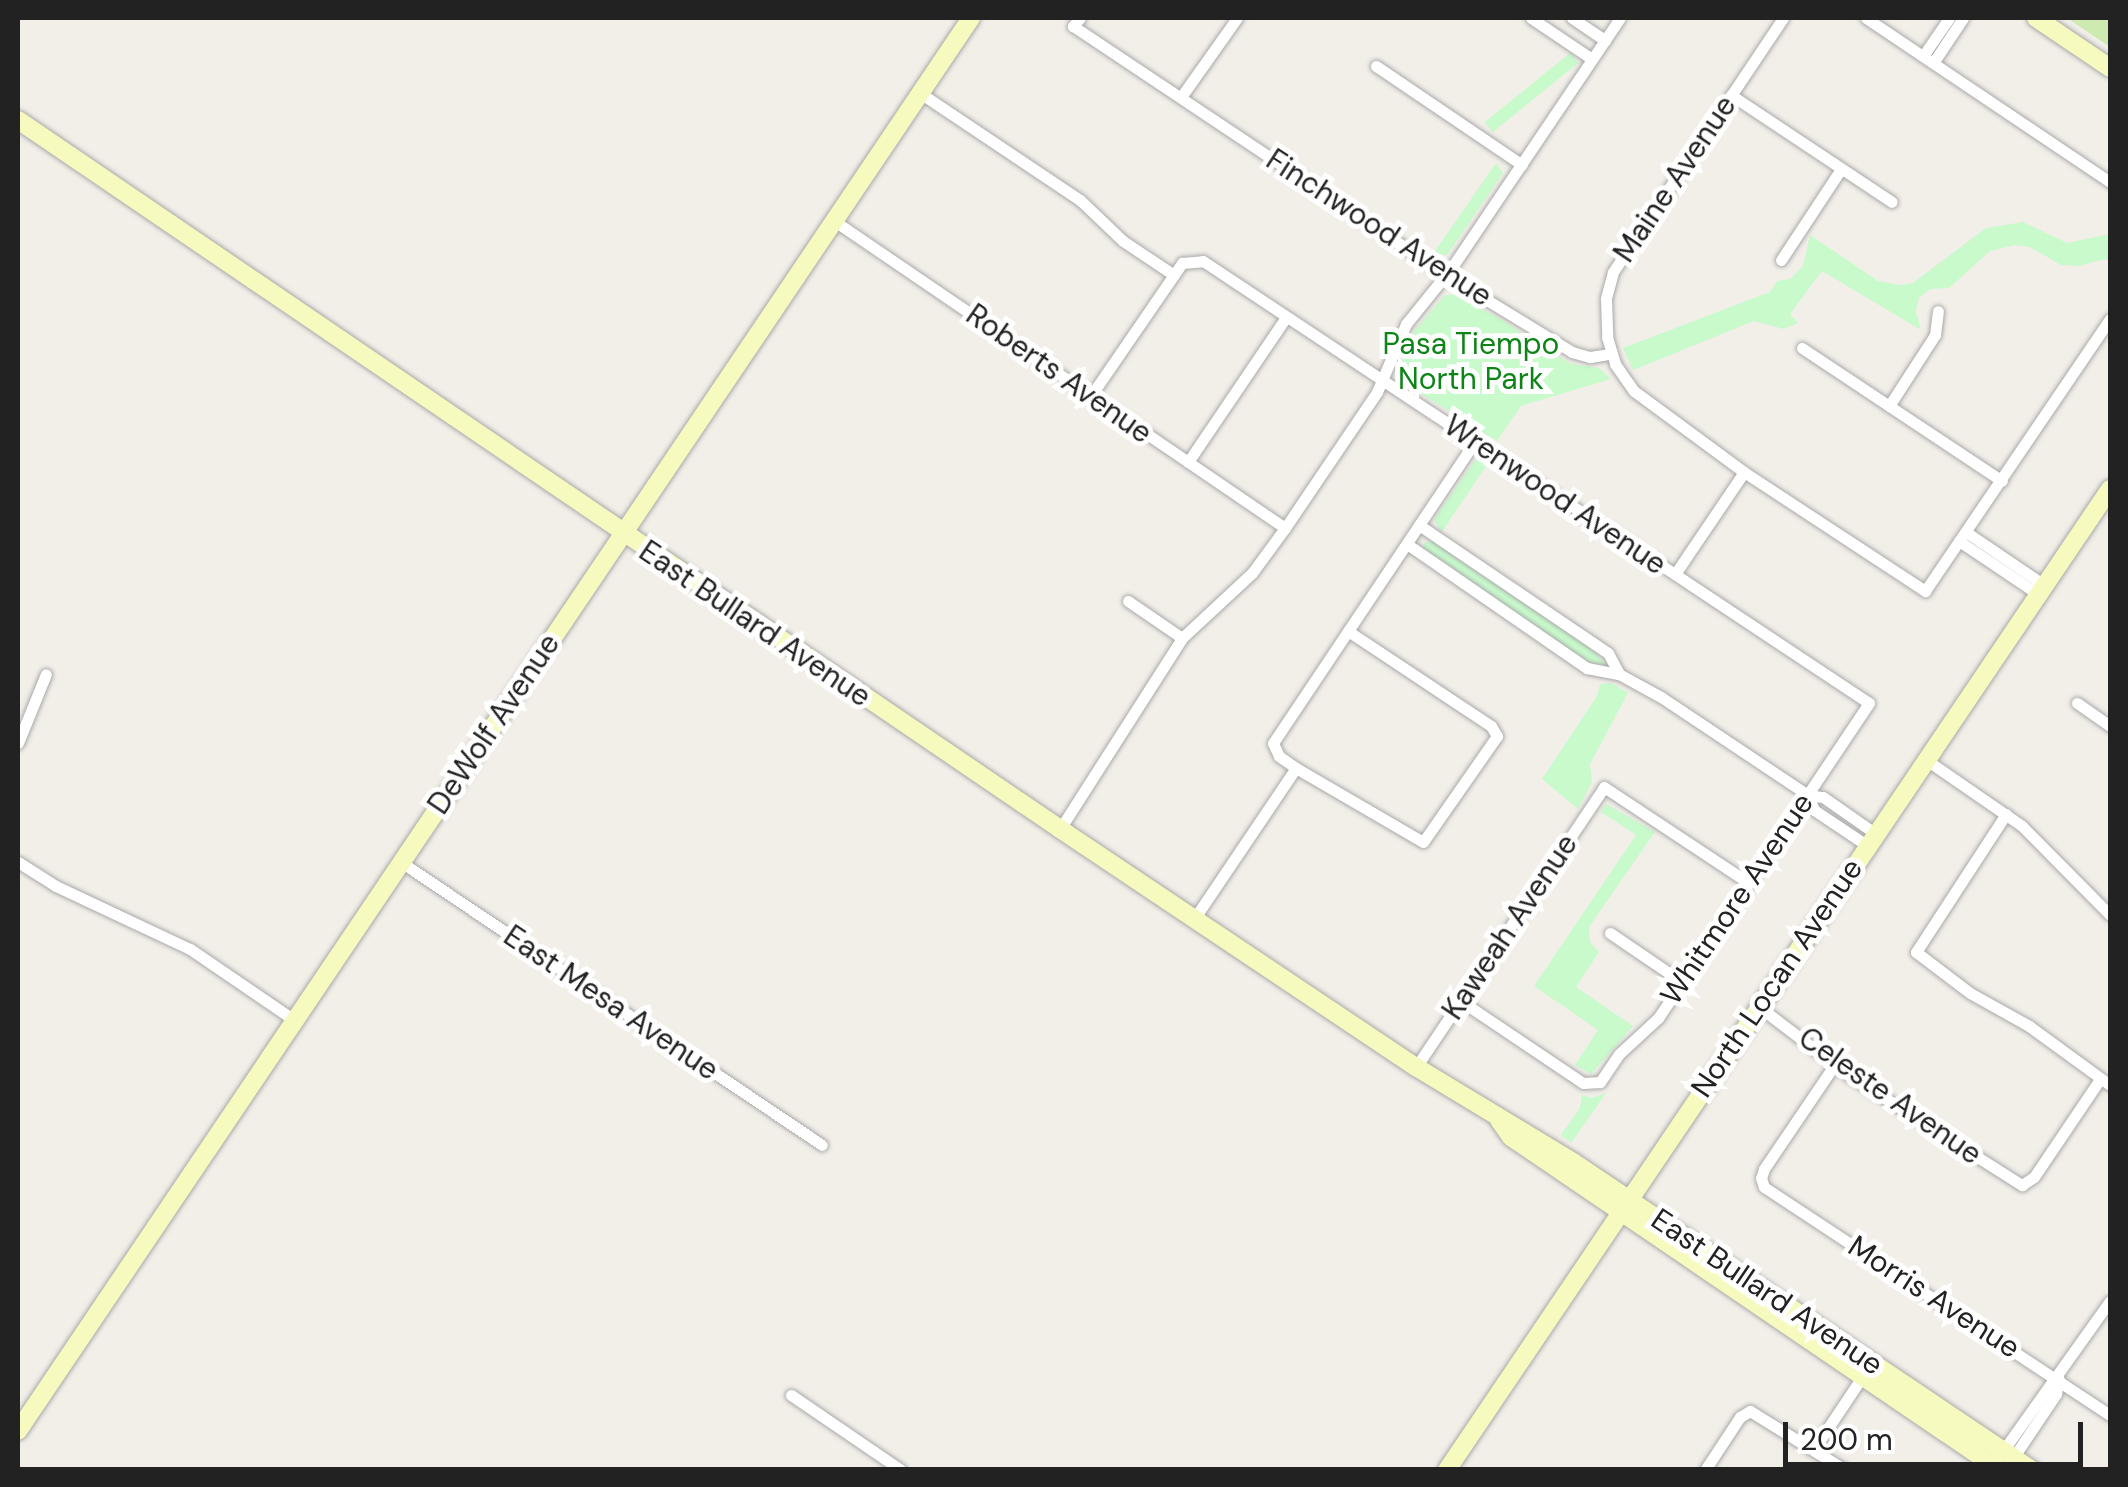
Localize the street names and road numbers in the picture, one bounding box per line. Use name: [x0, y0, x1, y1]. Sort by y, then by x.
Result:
street label: Maine Avenue: [1606, 89, 1744, 269]
street label: Finchwood Avenue: [1260, 142, 1498, 314]
street label: Roberts Avenue: [959, 297, 1159, 451]
street label: Wrenwood Avenue: [1437, 407, 1673, 583]
street label: East Bullard Avenue: [632, 533, 878, 715]
street label: DeWolf Avenue: [420, 627, 568, 821]
street label: Whitmore Avenue: [1653, 786, 1821, 1012]
street label: Kaweah Avenue: [1435, 828, 1585, 1026]
street label: North Locan Avenue: [1684, 852, 1870, 1104]
street label: East Mesa Avenue: [497, 918, 725, 1088]
street label: Celeste Avenue: [1792, 1020, 1988, 1172]
street label: East Bullard Avenue: [1644, 1201, 1890, 1383]
street label: Morris Avenue: [1841, 1228, 2027, 1366]

